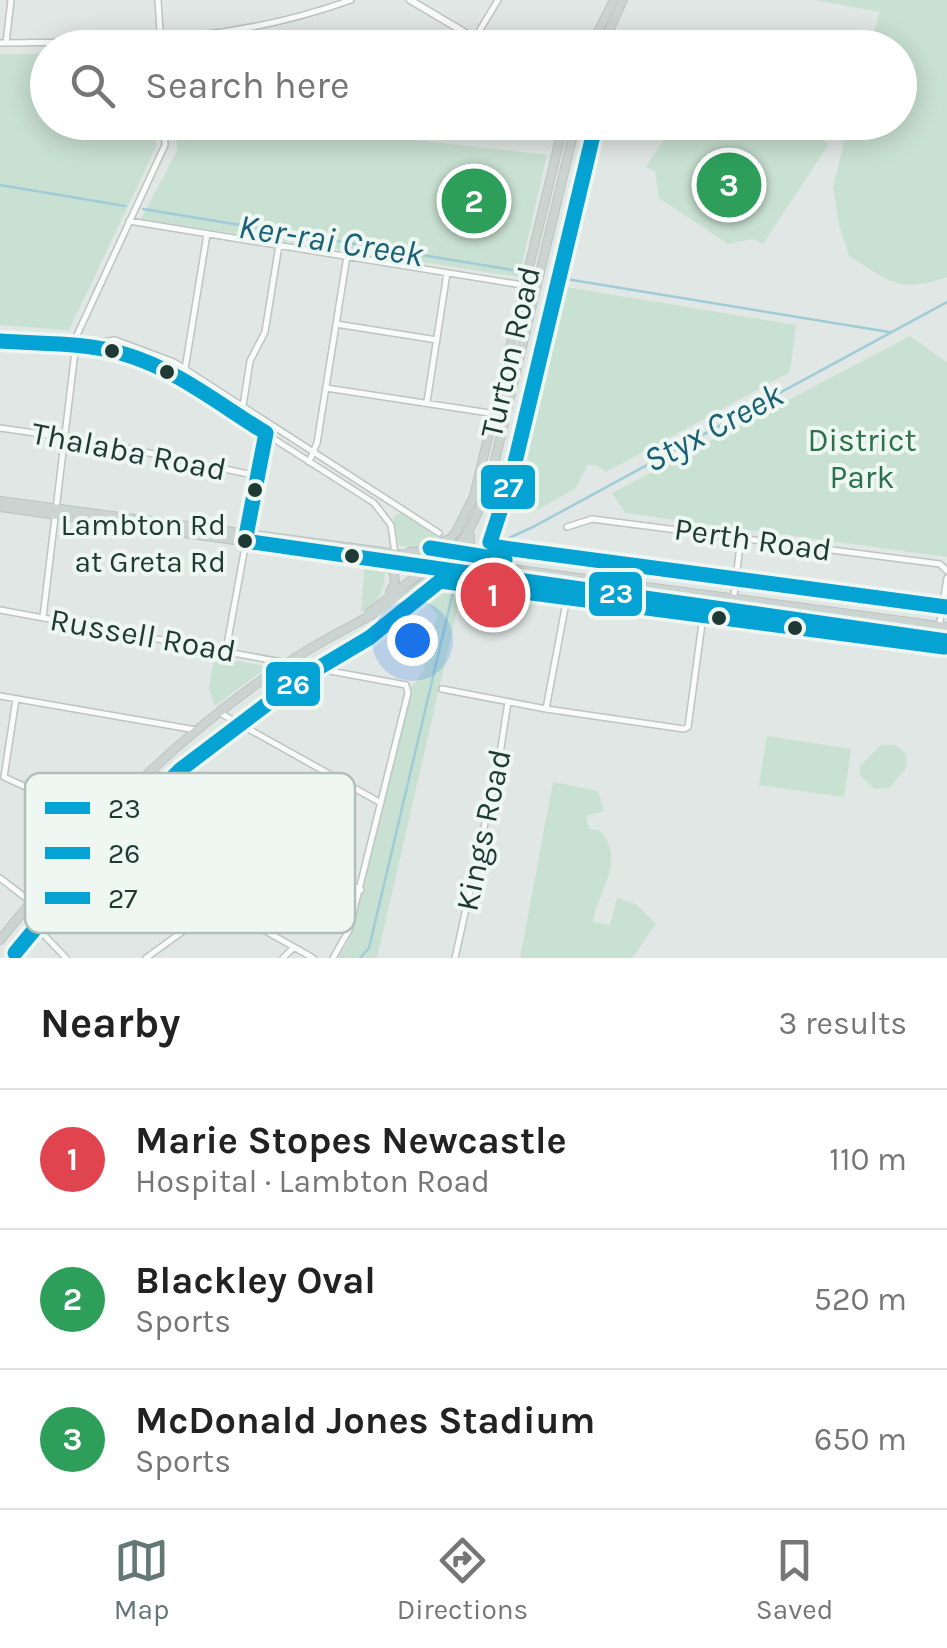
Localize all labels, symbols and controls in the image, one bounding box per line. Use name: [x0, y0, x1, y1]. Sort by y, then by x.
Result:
search box: [30, 30, 917, 140]
icon: search: [65, 58, 120, 113]
text: Search here: [145, 63, 349, 108]
pin: 3: [696, 148, 762, 222]
pin: 2: [442, 164, 506, 238]
water label: Ker-rai Creek: [236, 206, 426, 275]
street label: Turton Road: [473, 263, 548, 441]
unlabelled marker: [102, 341, 122, 361]
unlabelled marker: [157, 362, 177, 382]
water label: Styx Creek: [637, 374, 790, 481]
street label: Thalaba Road: [29, 415, 229, 488]
park label: District Park: [807, 422, 917, 496]
line badge: 27: [479, 463, 537, 511]
text: 27: [493, 471, 524, 504]
unlabelled marker: [245, 480, 265, 500]
place label: Lambton Rd at Greta Rd: [61, 507, 226, 580]
street label: Perth Road: [672, 510, 834, 569]
marker: Lambton Rd at Greta Rd: [235, 531, 255, 551]
unlabelled marker: [342, 546, 362, 566]
pin: 1: [460, 558, 526, 632]
line badge: 23: [587, 570, 644, 618]
text: 23: [599, 577, 633, 610]
street label: Russell Road: [47, 601, 239, 670]
unlabelled marker: [709, 608, 729, 628]
your location: [387, 615, 438, 666]
unlabelled marker: [785, 618, 805, 638]
line badge: 26: [264, 660, 322, 708]
text: 26: [276, 668, 310, 701]
street label: Kings Road: [448, 746, 519, 914]
legend: [25, 773, 355, 933]
text: 23: [108, 792, 141, 825]
text: 26: [108, 837, 140, 870]
text: 27: [108, 882, 137, 915]
text: Nearby: [40, 998, 180, 1048]
text: 3 results: [779, 1005, 907, 1042]
text: Marie Stopes Newcastle: [135, 1118, 567, 1163]
text: 1: [67, 1141, 78, 1178]
text: 110 m: [829, 1141, 907, 1178]
text: Hospital · Lambton Road: [135, 1163, 490, 1200]
text: Blackley Oval: [135, 1258, 376, 1303]
text: 2: [63, 1281, 82, 1318]
text: 520 m: [814, 1281, 907, 1318]
text: Sports: [135, 1303, 231, 1340]
text: McDonald Jones Stadium: [135, 1398, 595, 1443]
text: 3: [63, 1421, 82, 1458]
text: 650 m: [814, 1421, 907, 1458]
text: Sports: [135, 1443, 231, 1480]
tab: Map: [114, 1533, 169, 1626]
tab: Directions: [397, 1533, 528, 1626]
tab: Saved: [756, 1533, 833, 1626]

